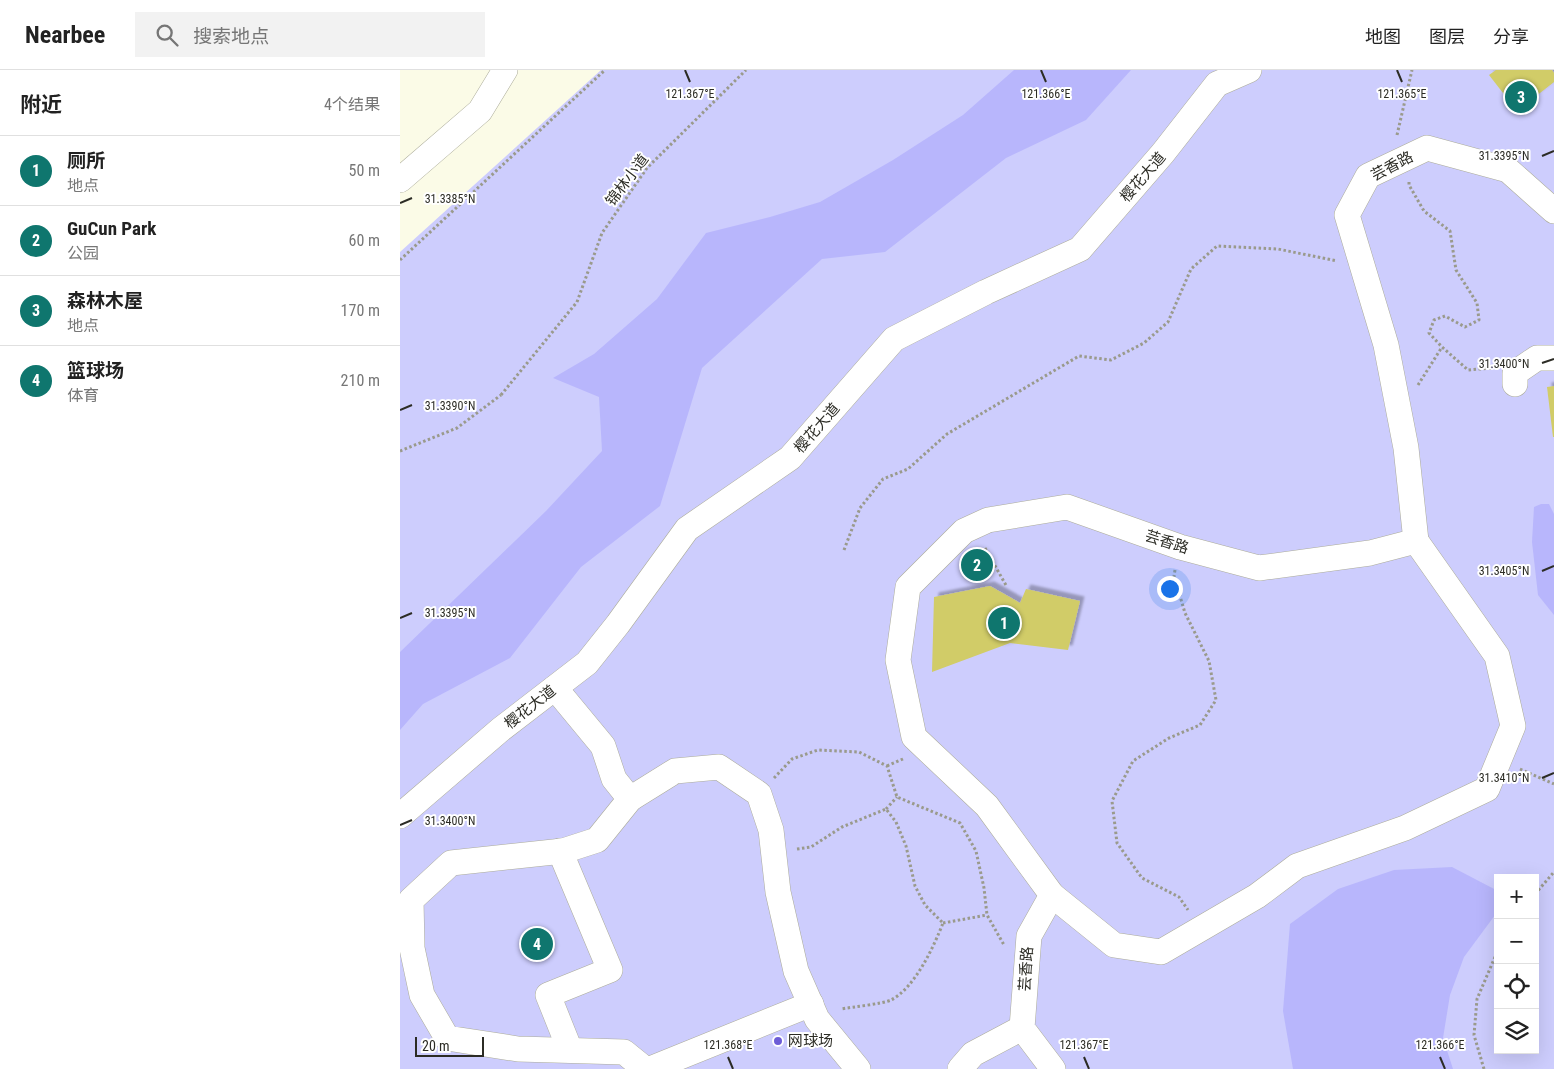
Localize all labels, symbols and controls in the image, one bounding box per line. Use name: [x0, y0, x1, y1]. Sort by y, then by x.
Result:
search box: [135, 12, 485, 57]
text: Nearbee: [25, 21, 105, 49]
icon: search: [153, 21, 181, 49]
text: 搜索地点: [193, 25, 269, 48]
text: 地图: [1365, 26, 1401, 47]
text: 图层: [1429, 26, 1465, 47]
text: 分享: [1493, 26, 1529, 47]
pin: 3: [1505, 78, 1537, 116]
text: 121.367°E: [665, 87, 715, 101]
text: 121.366°E: [1021, 87, 1071, 101]
text: 121.365°E: [1377, 87, 1427, 101]
text: 附近: [20, 93, 62, 117]
text: 4个结果: [324, 95, 380, 114]
street label: 芸香路: [1368, 147, 1416, 185]
street label: 樱花大道: [1117, 148, 1169, 206]
text: 厕所: [67, 149, 105, 172]
text: 31.3395°N: [1479, 149, 1529, 163]
street label: 锦林小道: [602, 151, 652, 209]
text: 1: [32, 161, 40, 180]
text: 50 m: [348, 161, 380, 180]
text: 地点: [67, 176, 99, 195]
text: 31.3385°N: [425, 192, 475, 206]
text: GuCun Park: [67, 217, 156, 240]
text: 2: [32, 231, 40, 250]
text: 60 m: [348, 231, 380, 250]
text: 公园: [67, 244, 99, 263]
text: 森林木屋: [67, 289, 143, 312]
text: 3: [32, 301, 40, 320]
text: 170 m: [341, 301, 380, 320]
text: 地点: [67, 316, 99, 335]
text: 31.3400°N: [1479, 357, 1529, 371]
text: 篮球场: [67, 359, 124, 382]
text: 4: [32, 371, 40, 390]
text: 210 m: [341, 371, 380, 390]
text: 体育: [67, 386, 99, 405]
text: 31.3390°N: [425, 399, 475, 413]
street label: 樱花大道: [791, 399, 843, 457]
street label: 芸香路: [1143, 526, 1191, 558]
pin: 2: [961, 546, 993, 584]
text: 31.3405°N: [1479, 564, 1529, 578]
your location: [1157, 576, 1183, 602]
pin: 1: [988, 604, 1020, 642]
text: 31.3395°N: [425, 606, 475, 620]
street label: 樱花大道: [501, 681, 559, 733]
text: 31.3410°N: [1479, 771, 1529, 785]
text: 31.3400°N: [425, 814, 475, 828]
map controls: [1494, 874, 1539, 1054]
button: +: [1494, 874, 1539, 919]
button: −: [1494, 919, 1539, 964]
pin: 4: [521, 925, 553, 963]
street label: 芸香路: [1015, 946, 1037, 992]
button: locate: [1494, 964, 1539, 1009]
button: layers: [1494, 1009, 1539, 1054]
place label: 网球场: [788, 1032, 833, 1050]
scale bar: [415, 1034, 484, 1057]
marker: 网球场: [772, 1035, 784, 1047]
text: 20 m: [422, 1038, 450, 1054]
text: 121.368°E: [703, 1038, 753, 1052]
text: 121.367°E: [1059, 1038, 1109, 1052]
text: 121.366°E: [1415, 1038, 1465, 1052]

